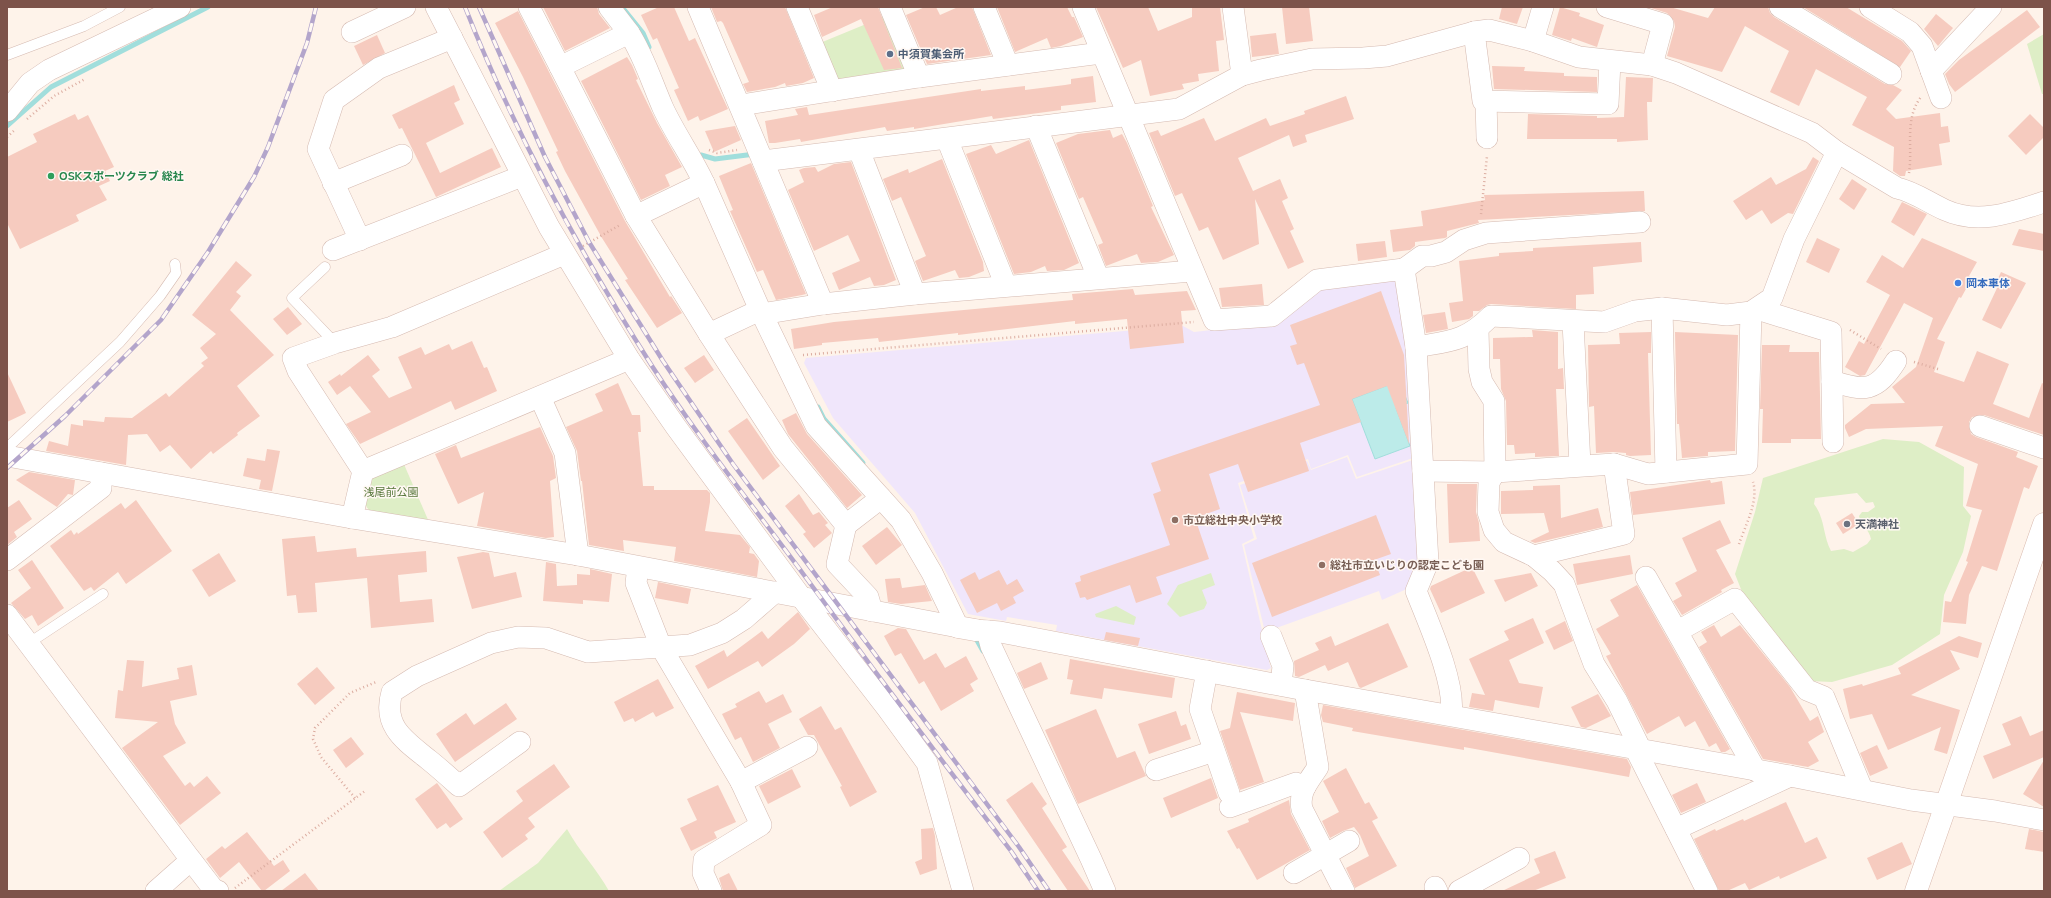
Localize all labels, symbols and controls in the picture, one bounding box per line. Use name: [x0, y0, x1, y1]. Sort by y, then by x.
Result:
place label: 中須賀集会所: [898, 47, 964, 62]
marker: 中須賀集会所: [885, 49, 895, 59]
place label: OSKスポーツクラブ 総社: [59, 169, 184, 184]
marker: OSKスポーツクラブ 総社: [46, 171, 56, 181]
place label: 岡本車体: [1966, 276, 2010, 291]
marker: 岡本車体: [1953, 278, 1963, 288]
park label: 浅尾前公園: [364, 485, 419, 500]
place label: 市立総社中央小学校: [1183, 513, 1282, 528]
marker: 市立総社中央小学校: [1170, 515, 1180, 525]
place label: 天満神社: [1855, 517, 1899, 532]
marker: 天満神社: [1842, 519, 1852, 529]
place label: 総社市立いじりの認定こども園: [1330, 558, 1484, 573]
marker: 総社市立いじりの認定こども園: [1317, 560, 1327, 570]

